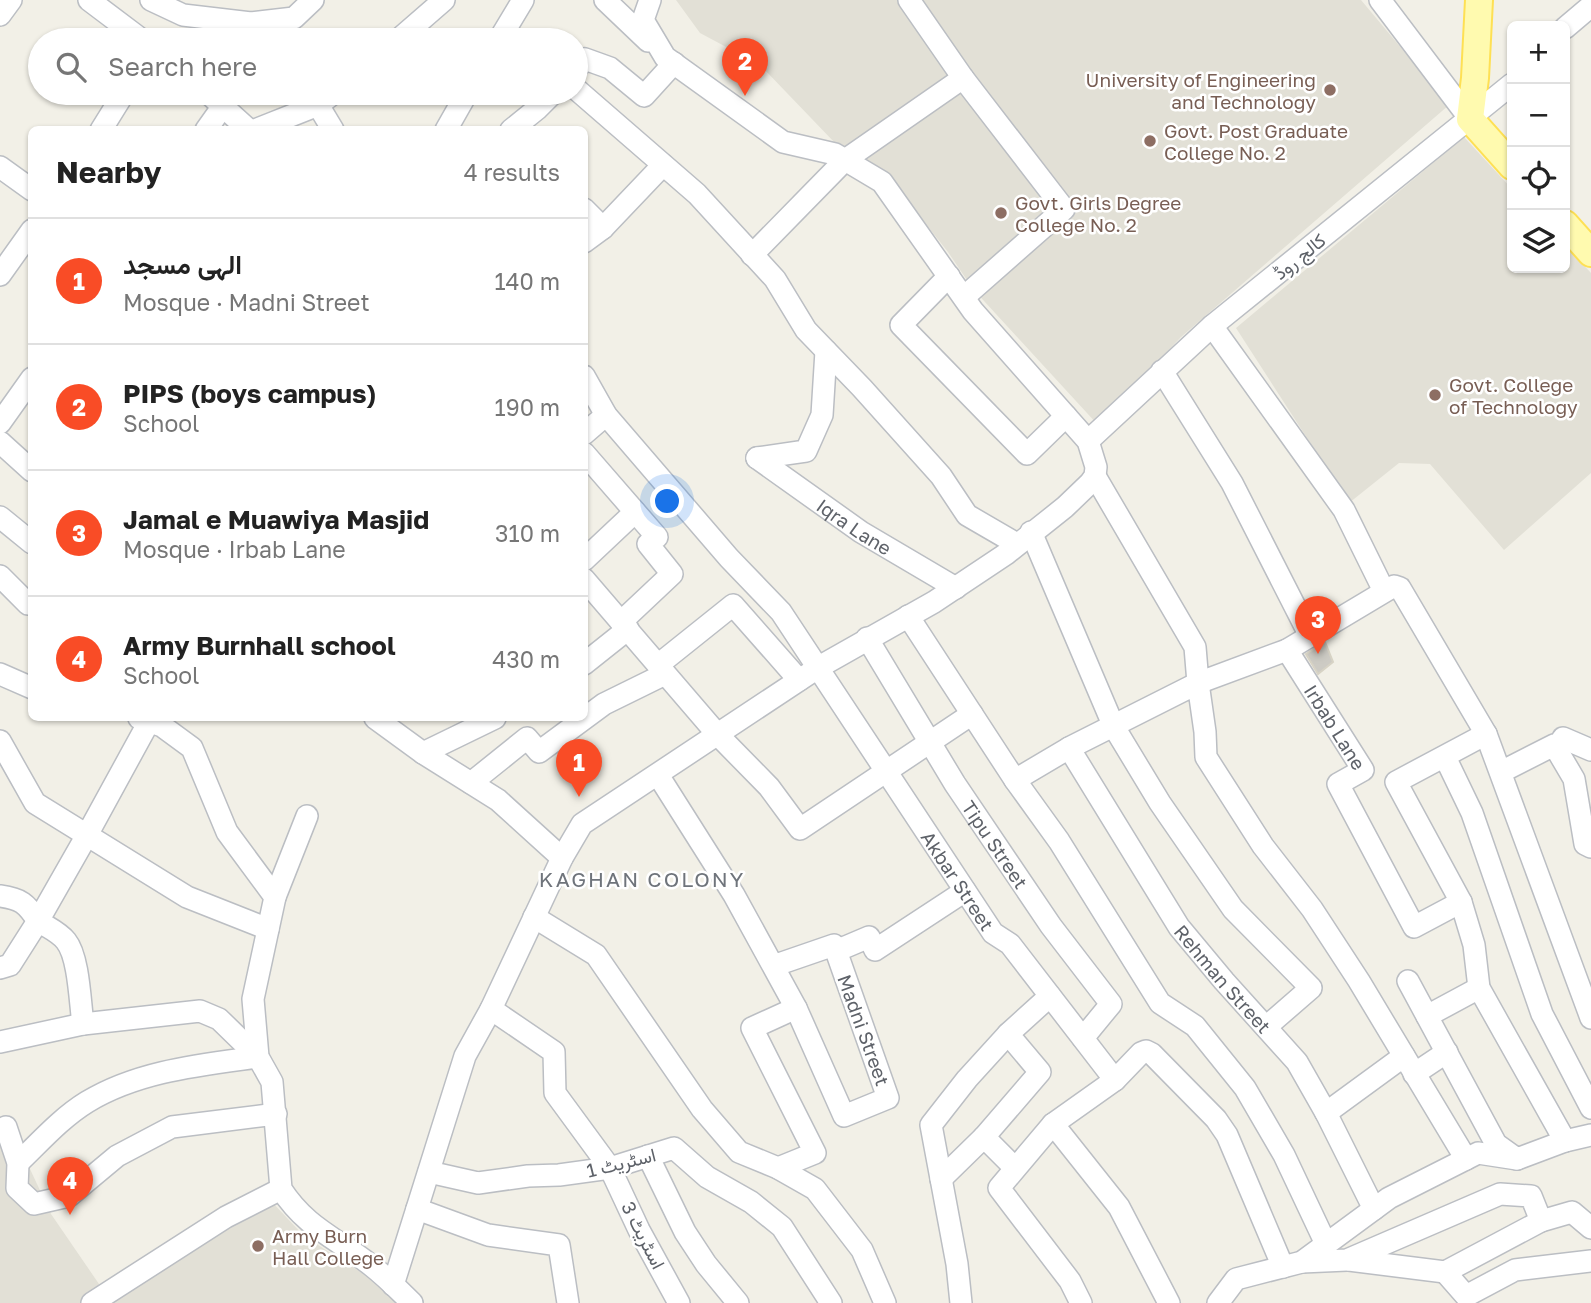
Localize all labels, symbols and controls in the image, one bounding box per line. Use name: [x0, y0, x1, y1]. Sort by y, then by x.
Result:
map controls: [1507, 21, 1570, 273]
button: +: [1507, 21, 1570, 84]
search box: [28, 28, 588, 105]
pin: 2: [722, 38, 768, 96]
icon: search: [52, 48, 90, 86]
text: Search here: [108, 51, 257, 82]
place label: University of Engineering and Technology: [1086, 68, 1316, 113]
marker: University of Engineering and Technology: [1322, 82, 1338, 98]
button: −: [1507, 84, 1570, 147]
place label: Govt. Post Graduate College No. 2: [1164, 119, 1348, 164]
marker: Govt. Post Graduate College No. 2: [1142, 133, 1158, 149]
button: locate: [1507, 147, 1570, 210]
text: Nearby: [56, 154, 161, 190]
text: 4 results: [464, 158, 560, 186]
place label: Govt. Girls Degree College No. 2: [1015, 191, 1181, 236]
marker: Govt. Girls Degree College No. 2: [993, 205, 1009, 221]
button: layers: [1507, 210, 1570, 273]
street label: کالج روڈ: [1268, 228, 1332, 286]
text: الہی مسجد: [123, 249, 242, 280]
text: 1: [73, 267, 85, 295]
text: 140 m: [494, 267, 560, 295]
text: Mosque · Madni Street: [123, 288, 370, 316]
place label: Govt. College of Technology: [1449, 373, 1578, 418]
text: PIPS (boys campus): [123, 378, 377, 409]
marker: Govt. College of Technology: [1427, 387, 1443, 403]
text: 2: [72, 393, 86, 421]
text: 190 m: [495, 393, 560, 421]
text: School: [123, 409, 199, 437]
your location: [650, 484, 684, 518]
street label: Iqra Lane: [813, 493, 896, 559]
text: Jamal e Muawiya Masjid: [123, 504, 429, 535]
text: 3: [72, 519, 86, 547]
text: 310 m: [495, 519, 560, 547]
text: Mosque · Irbab Lane: [123, 535, 346, 563]
pin: 3: [1295, 596, 1341, 654]
text: Army Burnhall school: [123, 630, 396, 661]
text: 4: [72, 645, 86, 673]
text: 430 m: [492, 645, 560, 673]
text: School: [123, 661, 199, 689]
street label: Irbab Lane: [1300, 680, 1371, 774]
pin: 1: [556, 739, 602, 797]
street label: Tipu Street: [958, 796, 1033, 892]
street label: Akbar Street: [917, 826, 999, 934]
district label: KAGHAN COLONY: [539, 866, 745, 892]
street label: Rehman Street: [1170, 920, 1276, 1037]
street label: Madni Street: [833, 971, 895, 1089]
street label: اسٹریٹ 1: [584, 1142, 658, 1183]
pin: 4: [47, 1157, 93, 1215]
street label: اسٹریٹ 3: [616, 1197, 671, 1273]
place label: Army Burn Hall College: [272, 1224, 384, 1269]
marker: Army Burn Hall College: [250, 1238, 266, 1254]

